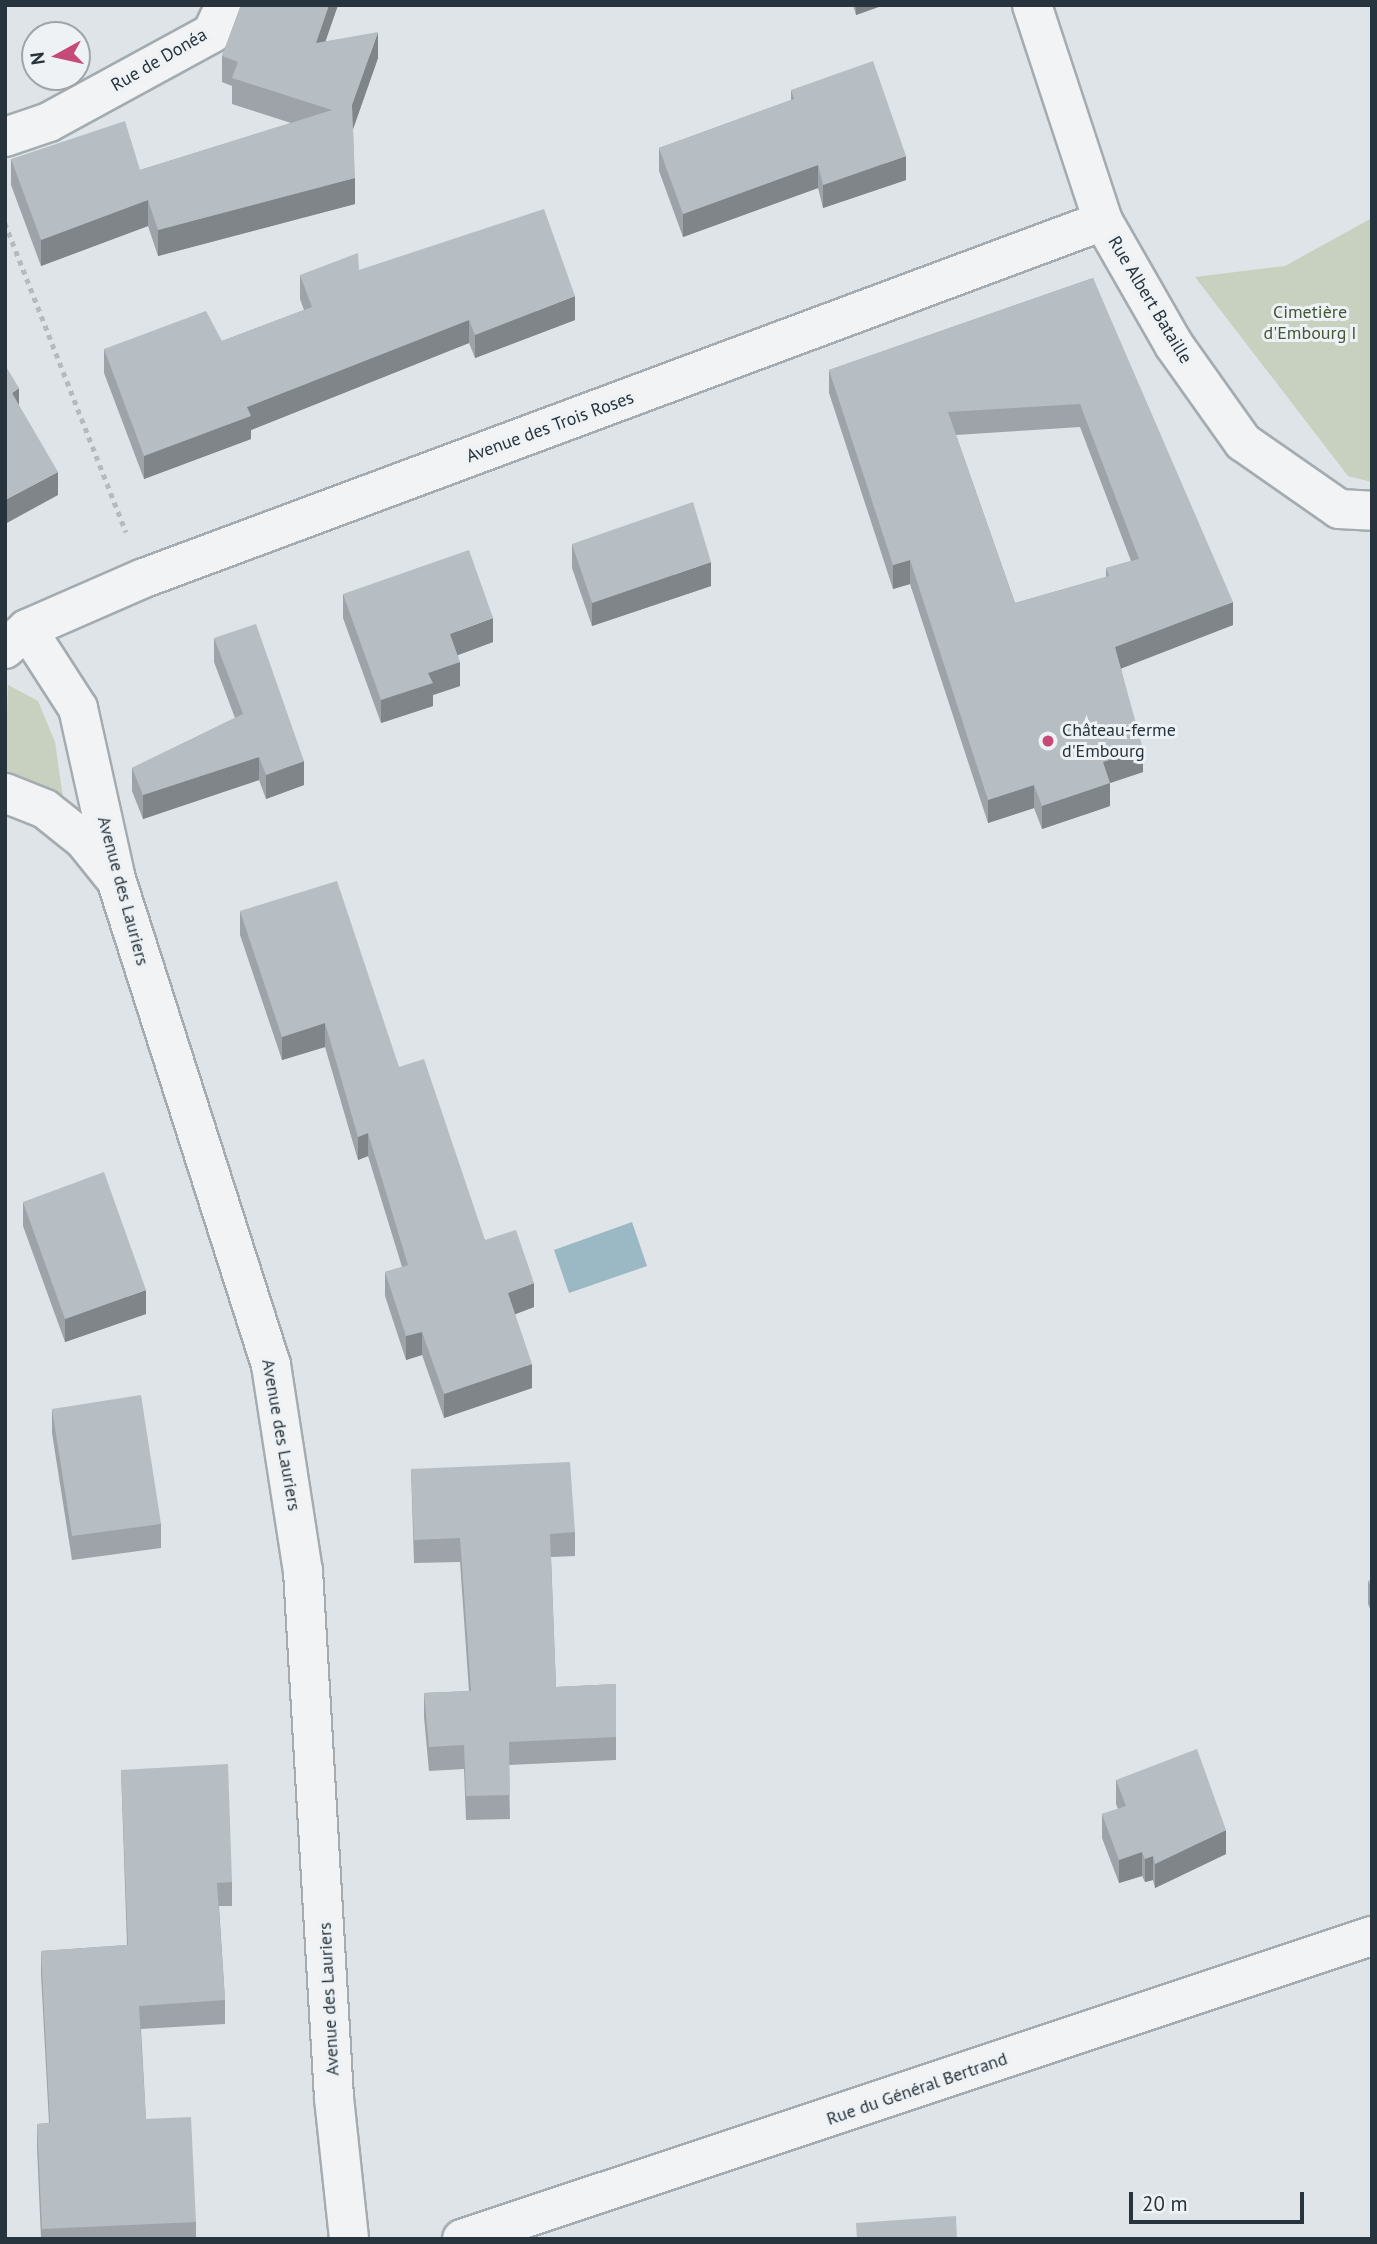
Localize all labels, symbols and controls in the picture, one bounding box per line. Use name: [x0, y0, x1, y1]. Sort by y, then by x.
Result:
north arrow: [21, 21, 91, 91]
street label: Rue de Donéa: [107, 24, 211, 96]
text: N: [24, 51, 50, 67]
street label: Rue Albert Bataille: [1103, 232, 1197, 368]
park label: Cimetière d'Embourg I: [1264, 302, 1356, 344]
street label: Avenue des Trois Roses: [463, 387, 637, 467]
place label: Château-ferme d'Embourg: [1062, 720, 1176, 762]
marker: Château-ferme d'Embourg: [1040, 733, 1056, 749]
street label: Avenue des Lauriers: [93, 814, 153, 968]
street label: Avenue des Lauriers: [257, 1357, 305, 1513]
street label: Avenue des Lauriers: [314, 1922, 344, 2076]
street label: Rue du Général Bertrand: [824, 2048, 1010, 2130]
scale bar: [1132, 2178, 1307, 2222]
text: 20 m: [1142, 2190, 1188, 2217]

